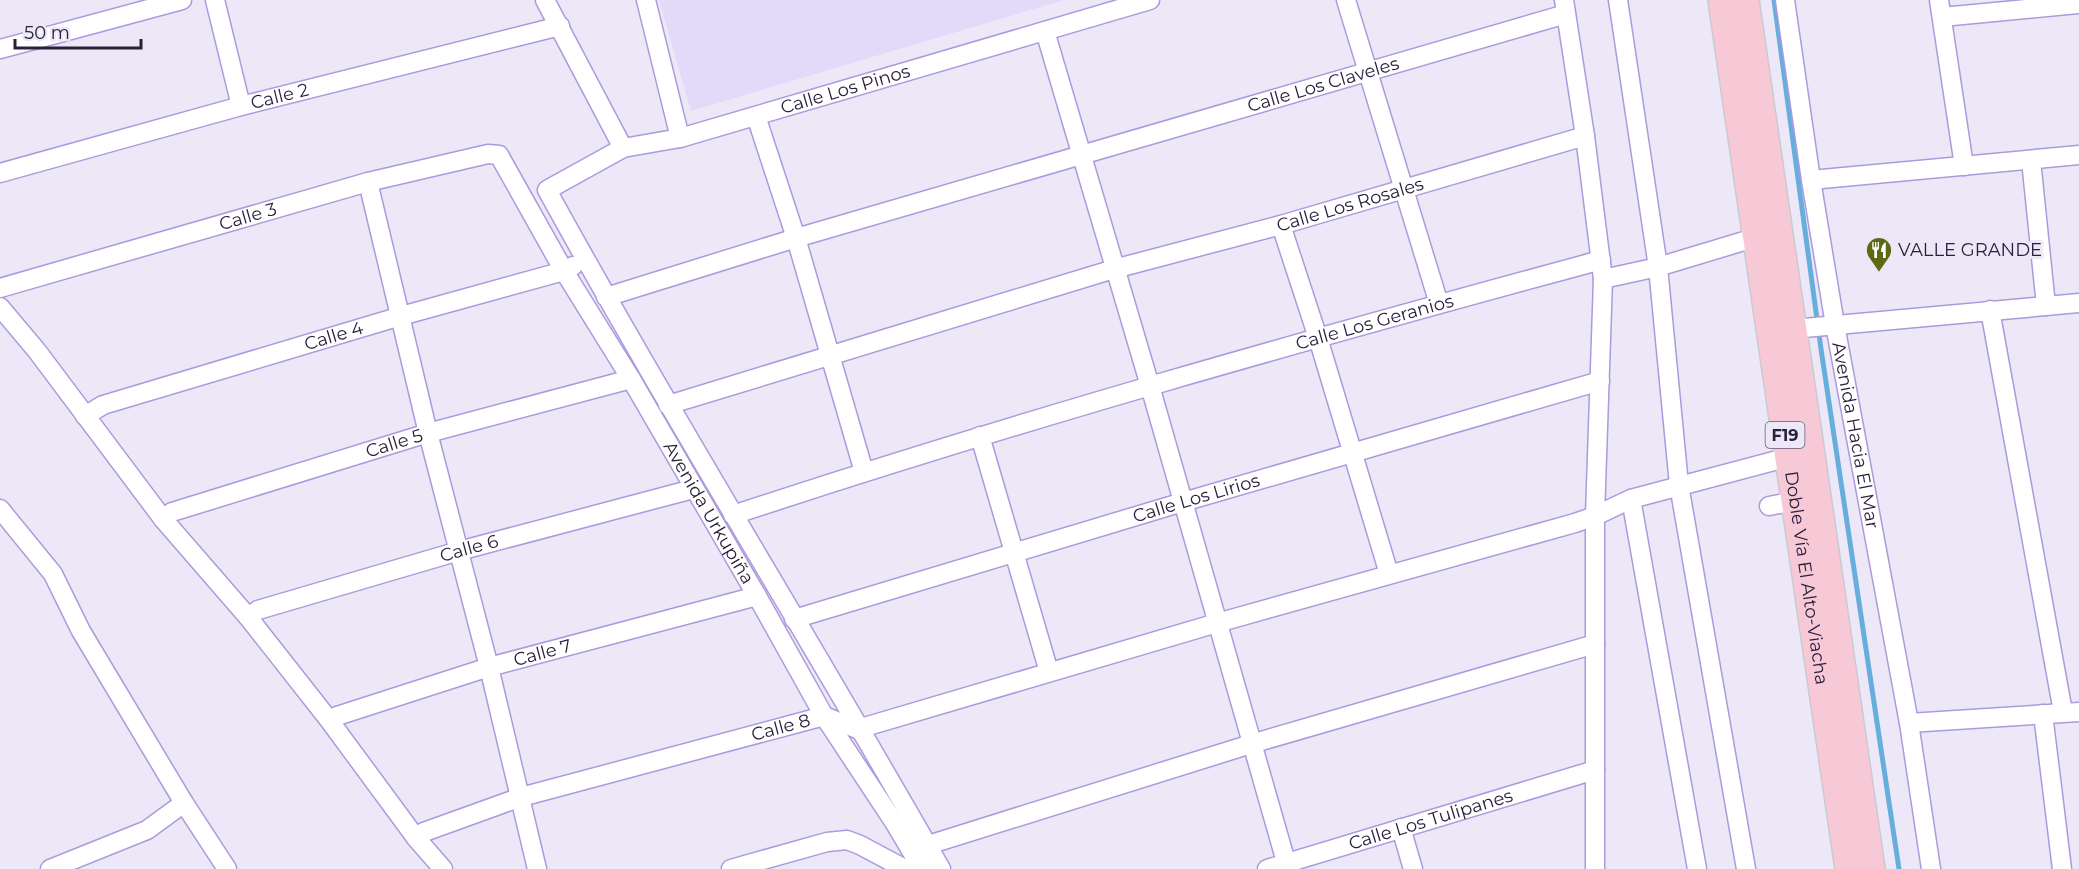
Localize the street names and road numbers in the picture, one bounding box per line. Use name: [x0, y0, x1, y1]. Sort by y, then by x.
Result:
street label: Calle Los Claveles: [1245, 52, 1402, 117]
street label: Calle Los Pinos: [778, 60, 913, 119]
street label: Calle 2: [248, 78, 311, 114]
street label: Calle Los Rosales: [1274, 173, 1426, 237]
street label: Calle 3: [217, 198, 279, 235]
street label: Calle Los Geranios: [1293, 290, 1456, 355]
street label: Calle 4: [302, 317, 366, 355]
street label: Avenida Hacia El Mar: [1827, 340, 1884, 530]
road number: F19: [1766, 422, 1804, 448]
street label: Calle 5: [363, 424, 426, 463]
street label: Avenida Urkupiña: [659, 438, 759, 588]
street label: Calle Los Lirios: [1130, 469, 1263, 527]
street label: Doble Vía El Alto-Viacha: [1780, 469, 1833, 686]
street label: Calle 6: [437, 530, 501, 567]
street label: Calle 7: [511, 635, 574, 671]
street label: Calle 8: [749, 709, 813, 746]
street label: Calle Los Tulipanes: [1346, 784, 1516, 855]

